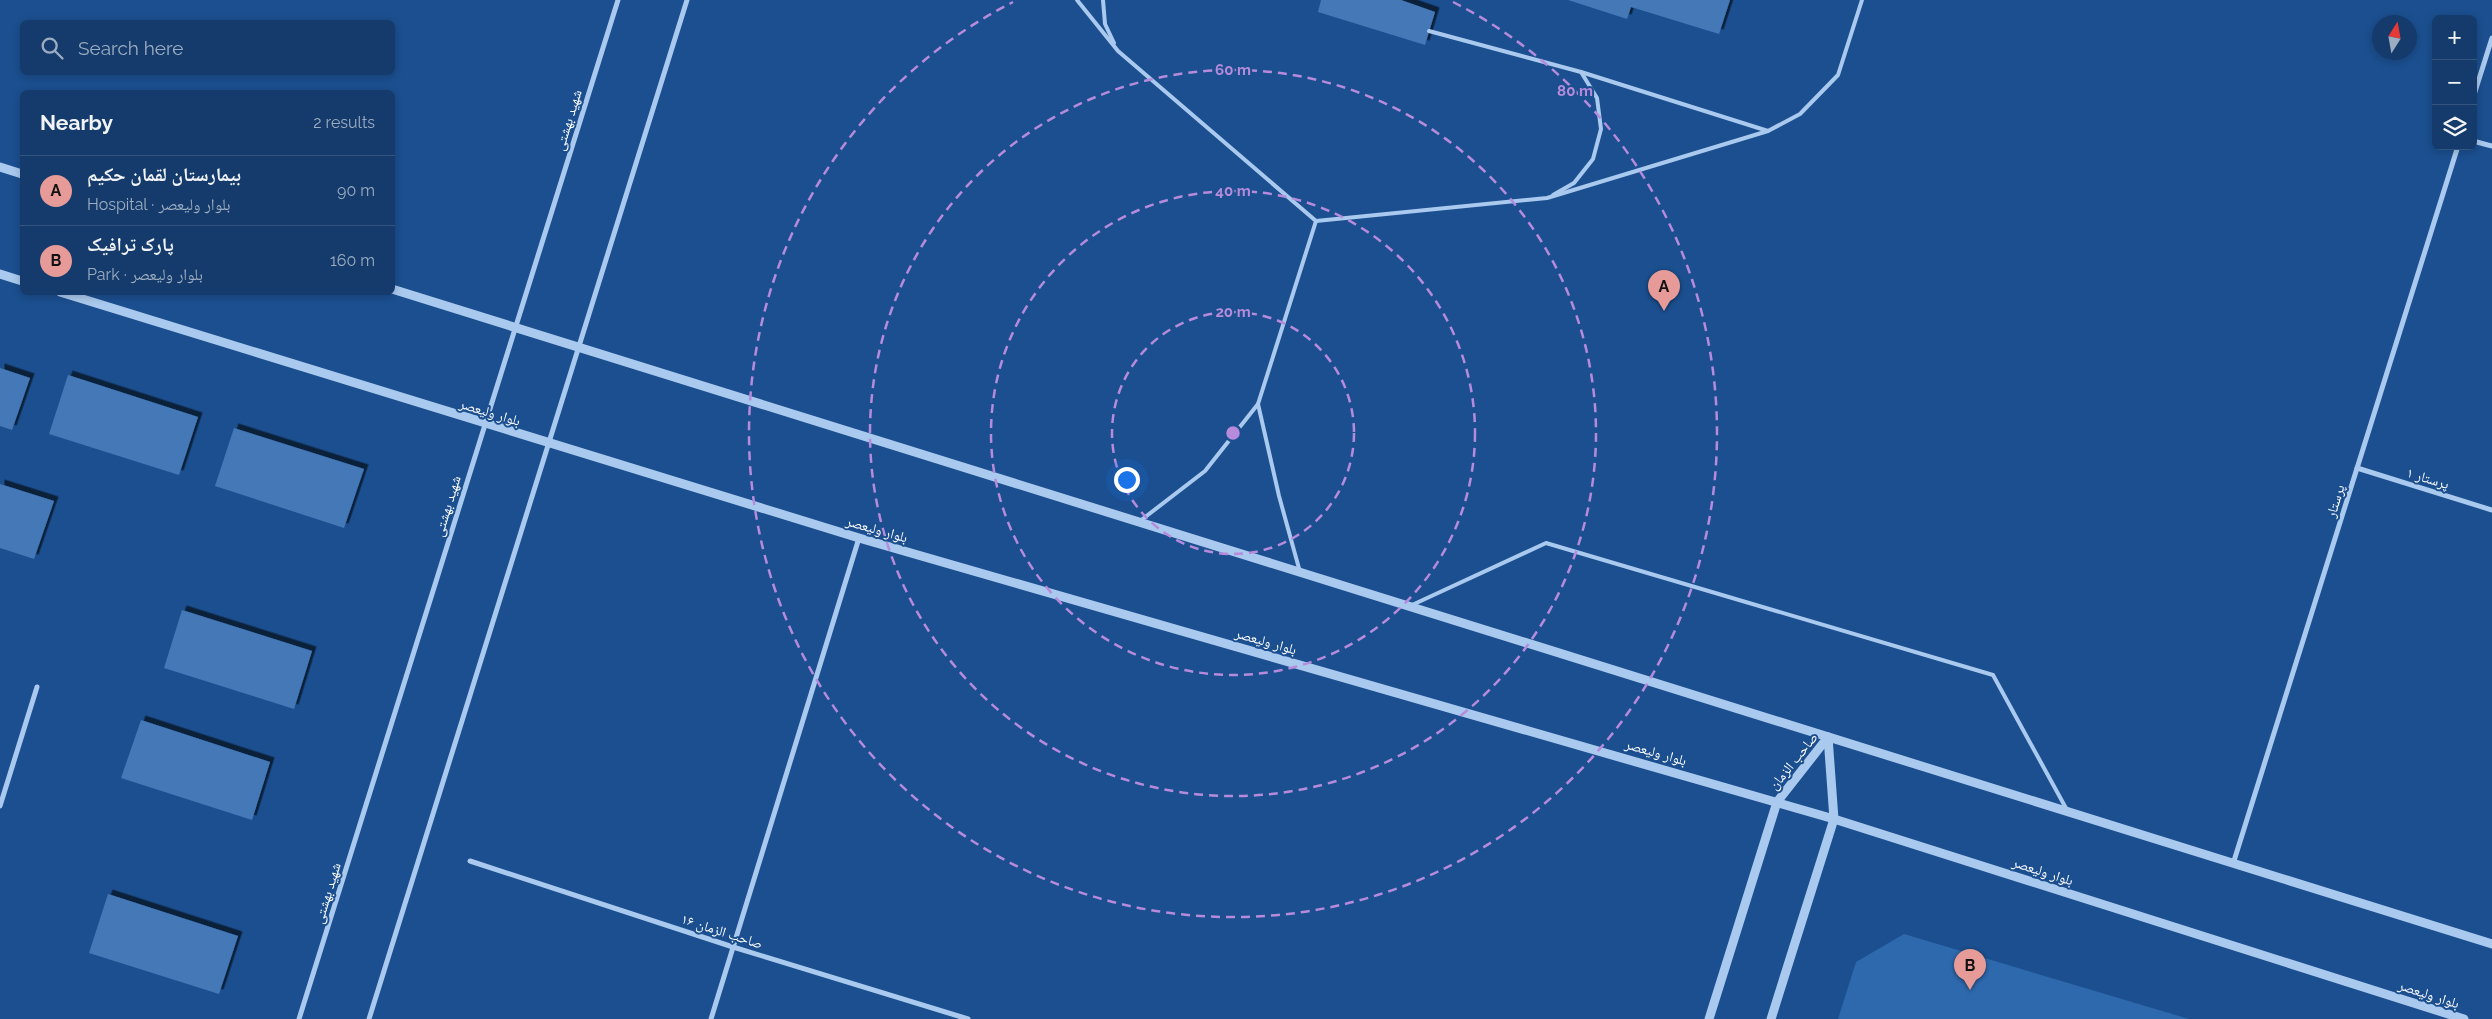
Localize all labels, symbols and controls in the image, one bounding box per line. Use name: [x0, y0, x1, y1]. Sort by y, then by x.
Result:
north arrow: [2372, 15, 2417, 60]
map controls: [2432, 15, 2477, 150]
button: +: [2432, 15, 2477, 60]
search box: [20, 20, 395, 75]
icon: search: [38, 34, 66, 62]
text: Search here: [78, 37, 184, 59]
button: −: [2432, 60, 2477, 105]
text: 60 m: [1215, 61, 1251, 79]
text: 80 m: [1557, 82, 1593, 100]
street label: شهید بهشتی: [551, 88, 586, 153]
button: layers: [2432, 105, 2477, 150]
text: Nearby: [40, 110, 113, 135]
text: 2 results: [313, 113, 375, 132]
text: بیمارستان لقمان حکیم: [87, 163, 241, 185]
text: A: [51, 181, 61, 200]
text: 90 m: [337, 181, 375, 200]
text: 40 m: [1215, 182, 1251, 200]
text: Hospital · بلوار ولیعصر: [87, 195, 230, 214]
text: پارک ترافیک: [87, 233, 174, 255]
text: B: [51, 251, 61, 270]
text: 160 m: [330, 251, 375, 270]
text: Park · بلوار ولیعصر: [87, 265, 203, 284]
pin: A: [1648, 270, 1680, 311]
text: 20 m: [1215, 303, 1251, 321]
street label: بلوار ولیعصر: [456, 395, 523, 430]
centre of rings: [1224, 424, 1242, 442]
street label: پرستار ۱: [2405, 464, 2451, 493]
your location: [1114, 467, 1140, 493]
street label: شهید بهشتی: [430, 474, 465, 539]
street label: پرستار: [2322, 482, 2349, 521]
street label: بلوار ولیعصر: [843, 512, 910, 546]
street label: بلوار ولیعصر: [1232, 624, 1299, 658]
street label: صاحب الزمان: [1765, 729, 1822, 793]
street label: بلوار ولیعصر: [1622, 735, 1689, 769]
street label: بلوار ولیعصر: [2009, 853, 2076, 889]
street label: شهید بهشتی: [310, 861, 345, 926]
street label: صاحب الزمان ۱۶: [679, 910, 765, 953]
pin: B: [1954, 949, 1986, 990]
street label: بلوار ولیعصر: [2395, 976, 2462, 1012]

